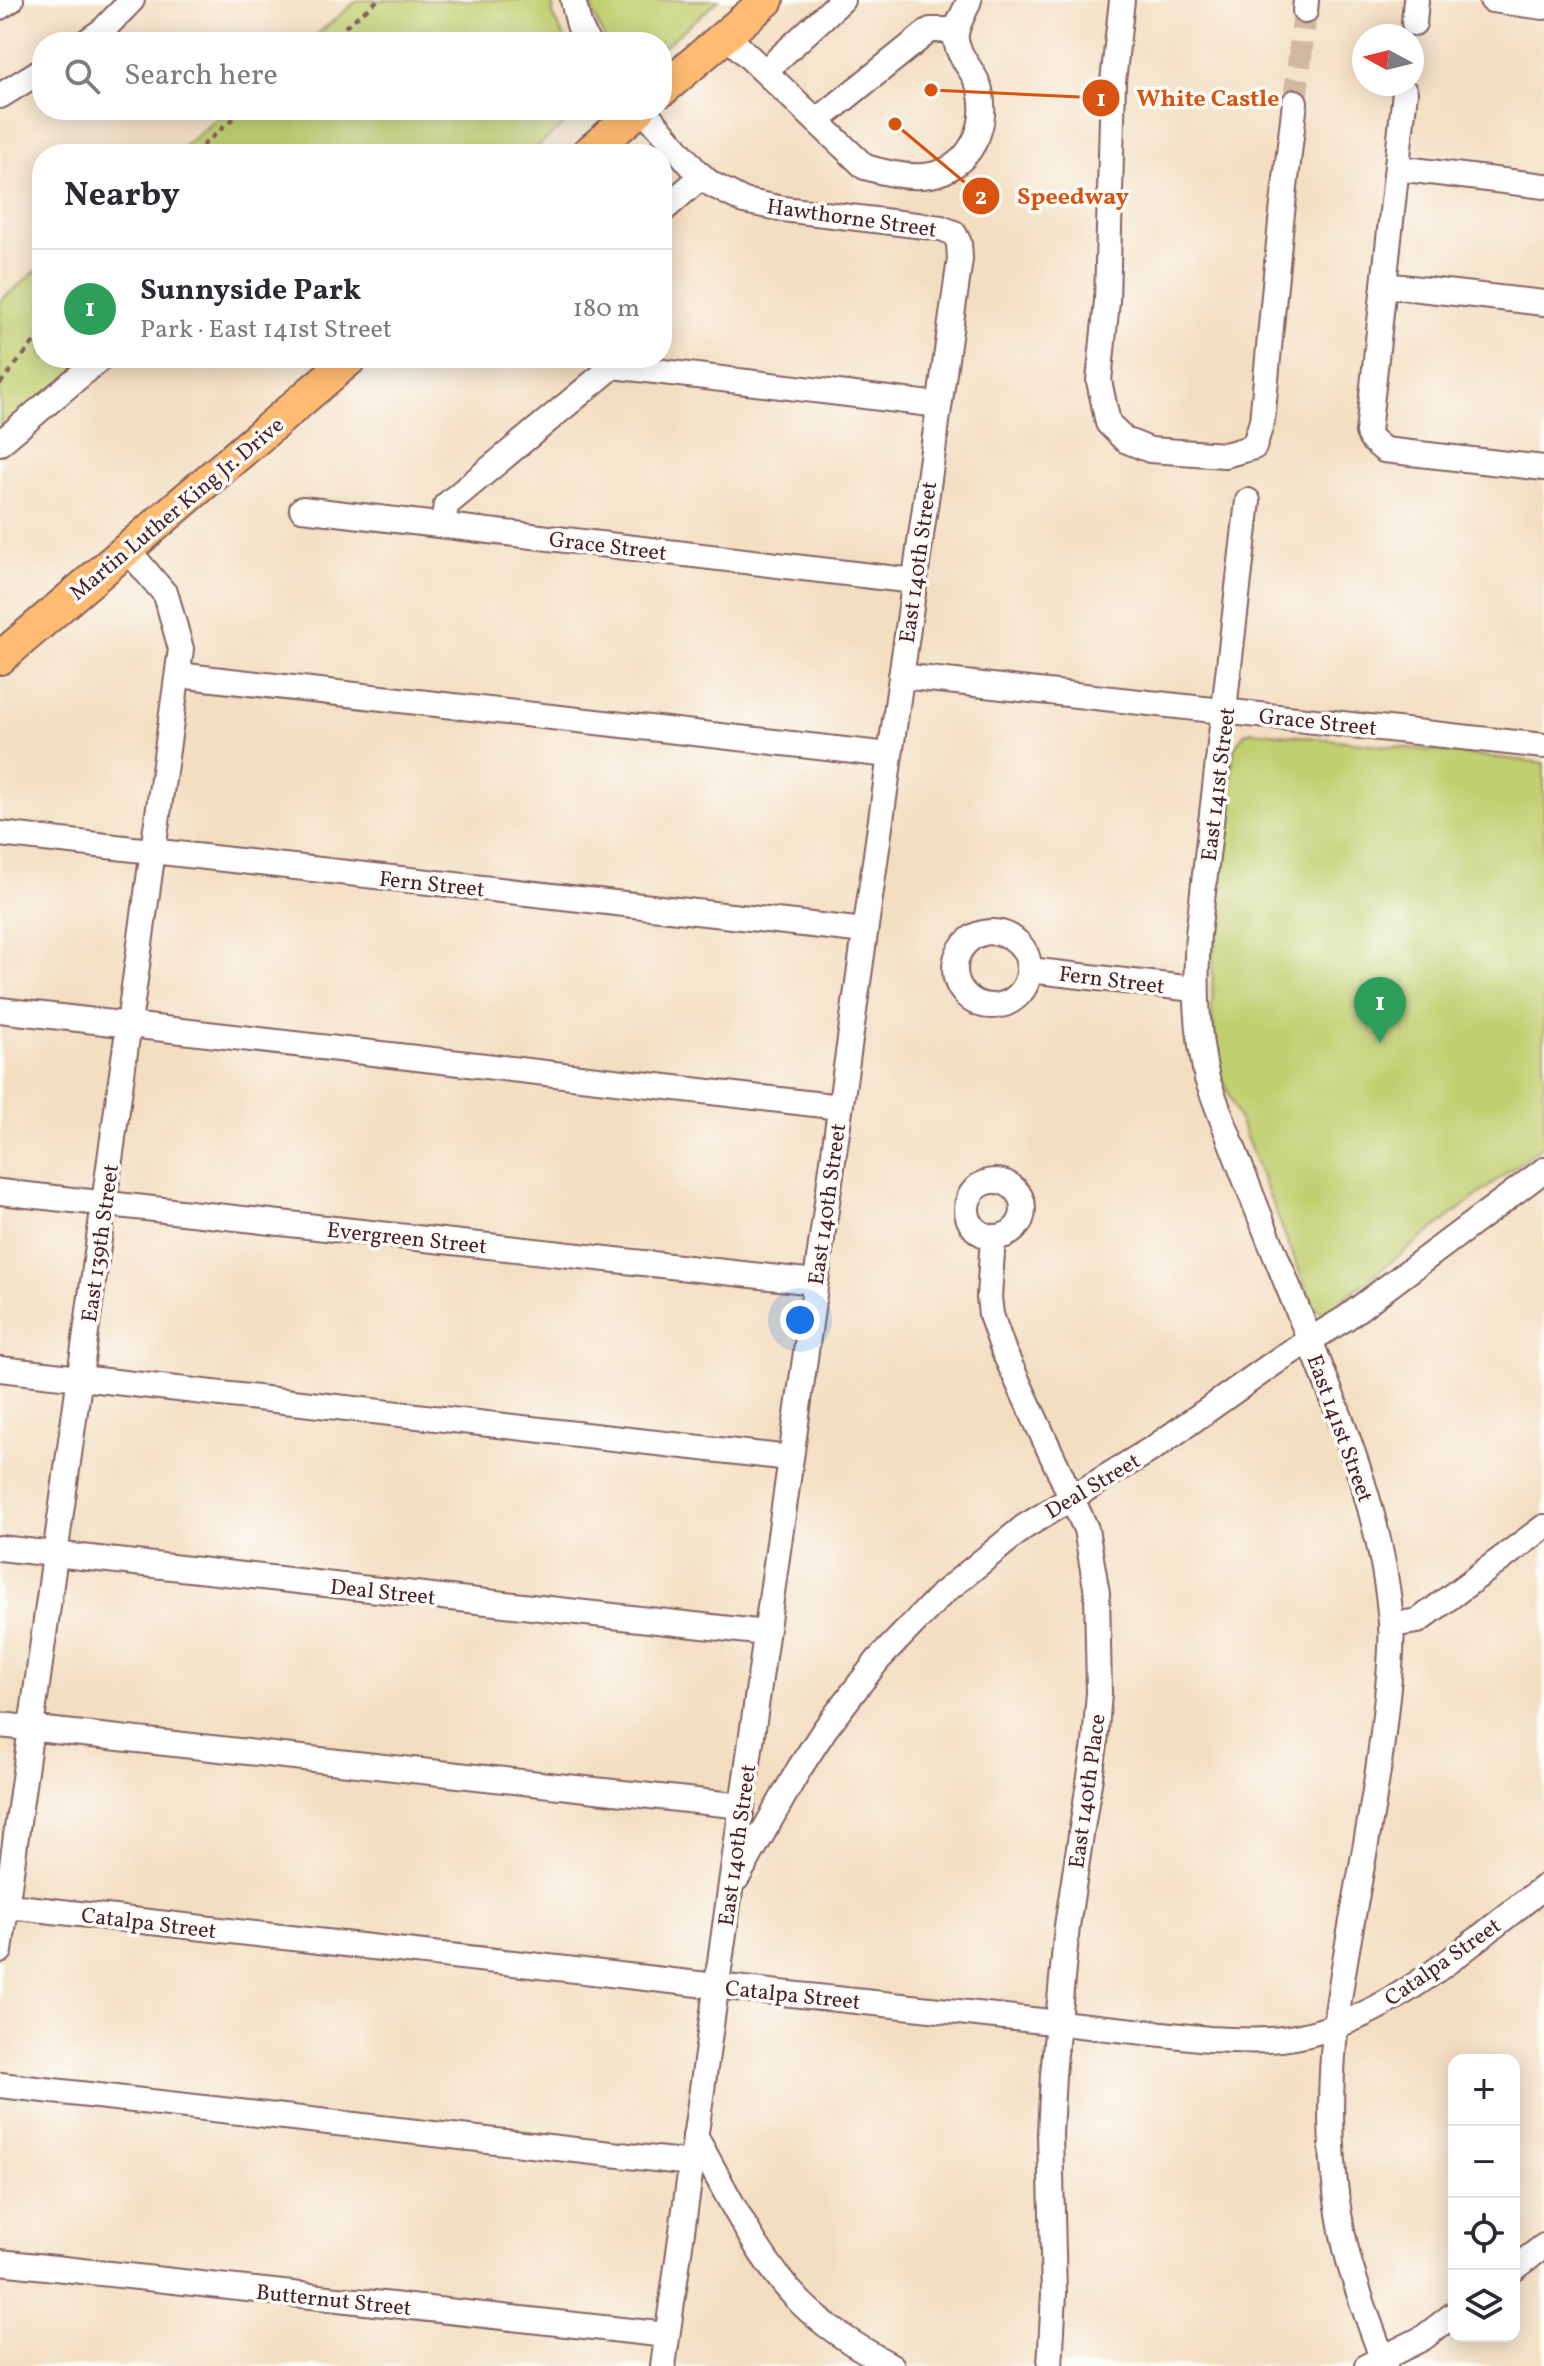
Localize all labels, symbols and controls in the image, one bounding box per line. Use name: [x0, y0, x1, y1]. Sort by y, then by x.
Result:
north arrow: [1352, 24, 1424, 96]
search box: [32, 32, 672, 120]
icon: search: [60, 54, 104, 98]
text: Search here: [124, 55, 278, 97]
callout: White Castle: [1081, 74, 1296, 122]
text: 1: [1096, 83, 1106, 117]
text: White Castle: [1137, 83, 1279, 117]
callout: Speedway: [961, 172, 1145, 220]
text: Nearby: [64, 173, 180, 220]
text: 2: [975, 181, 987, 215]
text: Speedway: [1017, 181, 1130, 215]
street label: Hawthorne Street: [765, 192, 939, 247]
text: Sunnyside Park: [140, 270, 361, 312]
text: 1: [85, 291, 95, 327]
text: 180 m: [573, 291, 640, 327]
text: Park · East 141st Street: [140, 312, 392, 348]
street label: Martin Luther King Jr. Drive: [64, 411, 292, 609]
street label: East 140th Street: [893, 479, 946, 645]
street label: Grace Street: [547, 525, 669, 570]
street label: Grace Street: [1257, 702, 1379, 745]
street label: East 141st Street: [1195, 705, 1244, 863]
street label: Fern Street: [377, 865, 486, 906]
street label: Fern Street: [1057, 960, 1167, 1003]
pin: 1: [1354, 977, 1406, 1043]
street label: East 140th Street: [802, 1121, 855, 1287]
street label: East 139th Street: [75, 1162, 128, 1324]
street label: Evergreen Street: [325, 1216, 489, 1263]
your location: [780, 1300, 820, 1340]
street label: East 141st Street: [1298, 1351, 1380, 1507]
street label: Deal Street: [1040, 1446, 1147, 1528]
street label: Deal Street: [328, 1573, 437, 1614]
street label: East 140th Place: [1062, 1712, 1115, 1871]
street label: East 140th Street: [712, 1762, 765, 1928]
street label: Catalpa Street: [79, 1901, 218, 1948]
street label: Catalpa Street: [1379, 1911, 1508, 2015]
street label: Catalpa Street: [724, 1974, 862, 2019]
map controls: [1448, 2054, 1520, 2342]
button: +: [1448, 2054, 1520, 2126]
button: −: [1448, 2126, 1520, 2198]
button: locate: [1448, 2198, 1520, 2270]
button: layers: [1448, 2270, 1520, 2342]
street label: Butternut Street: [254, 2278, 413, 2325]

